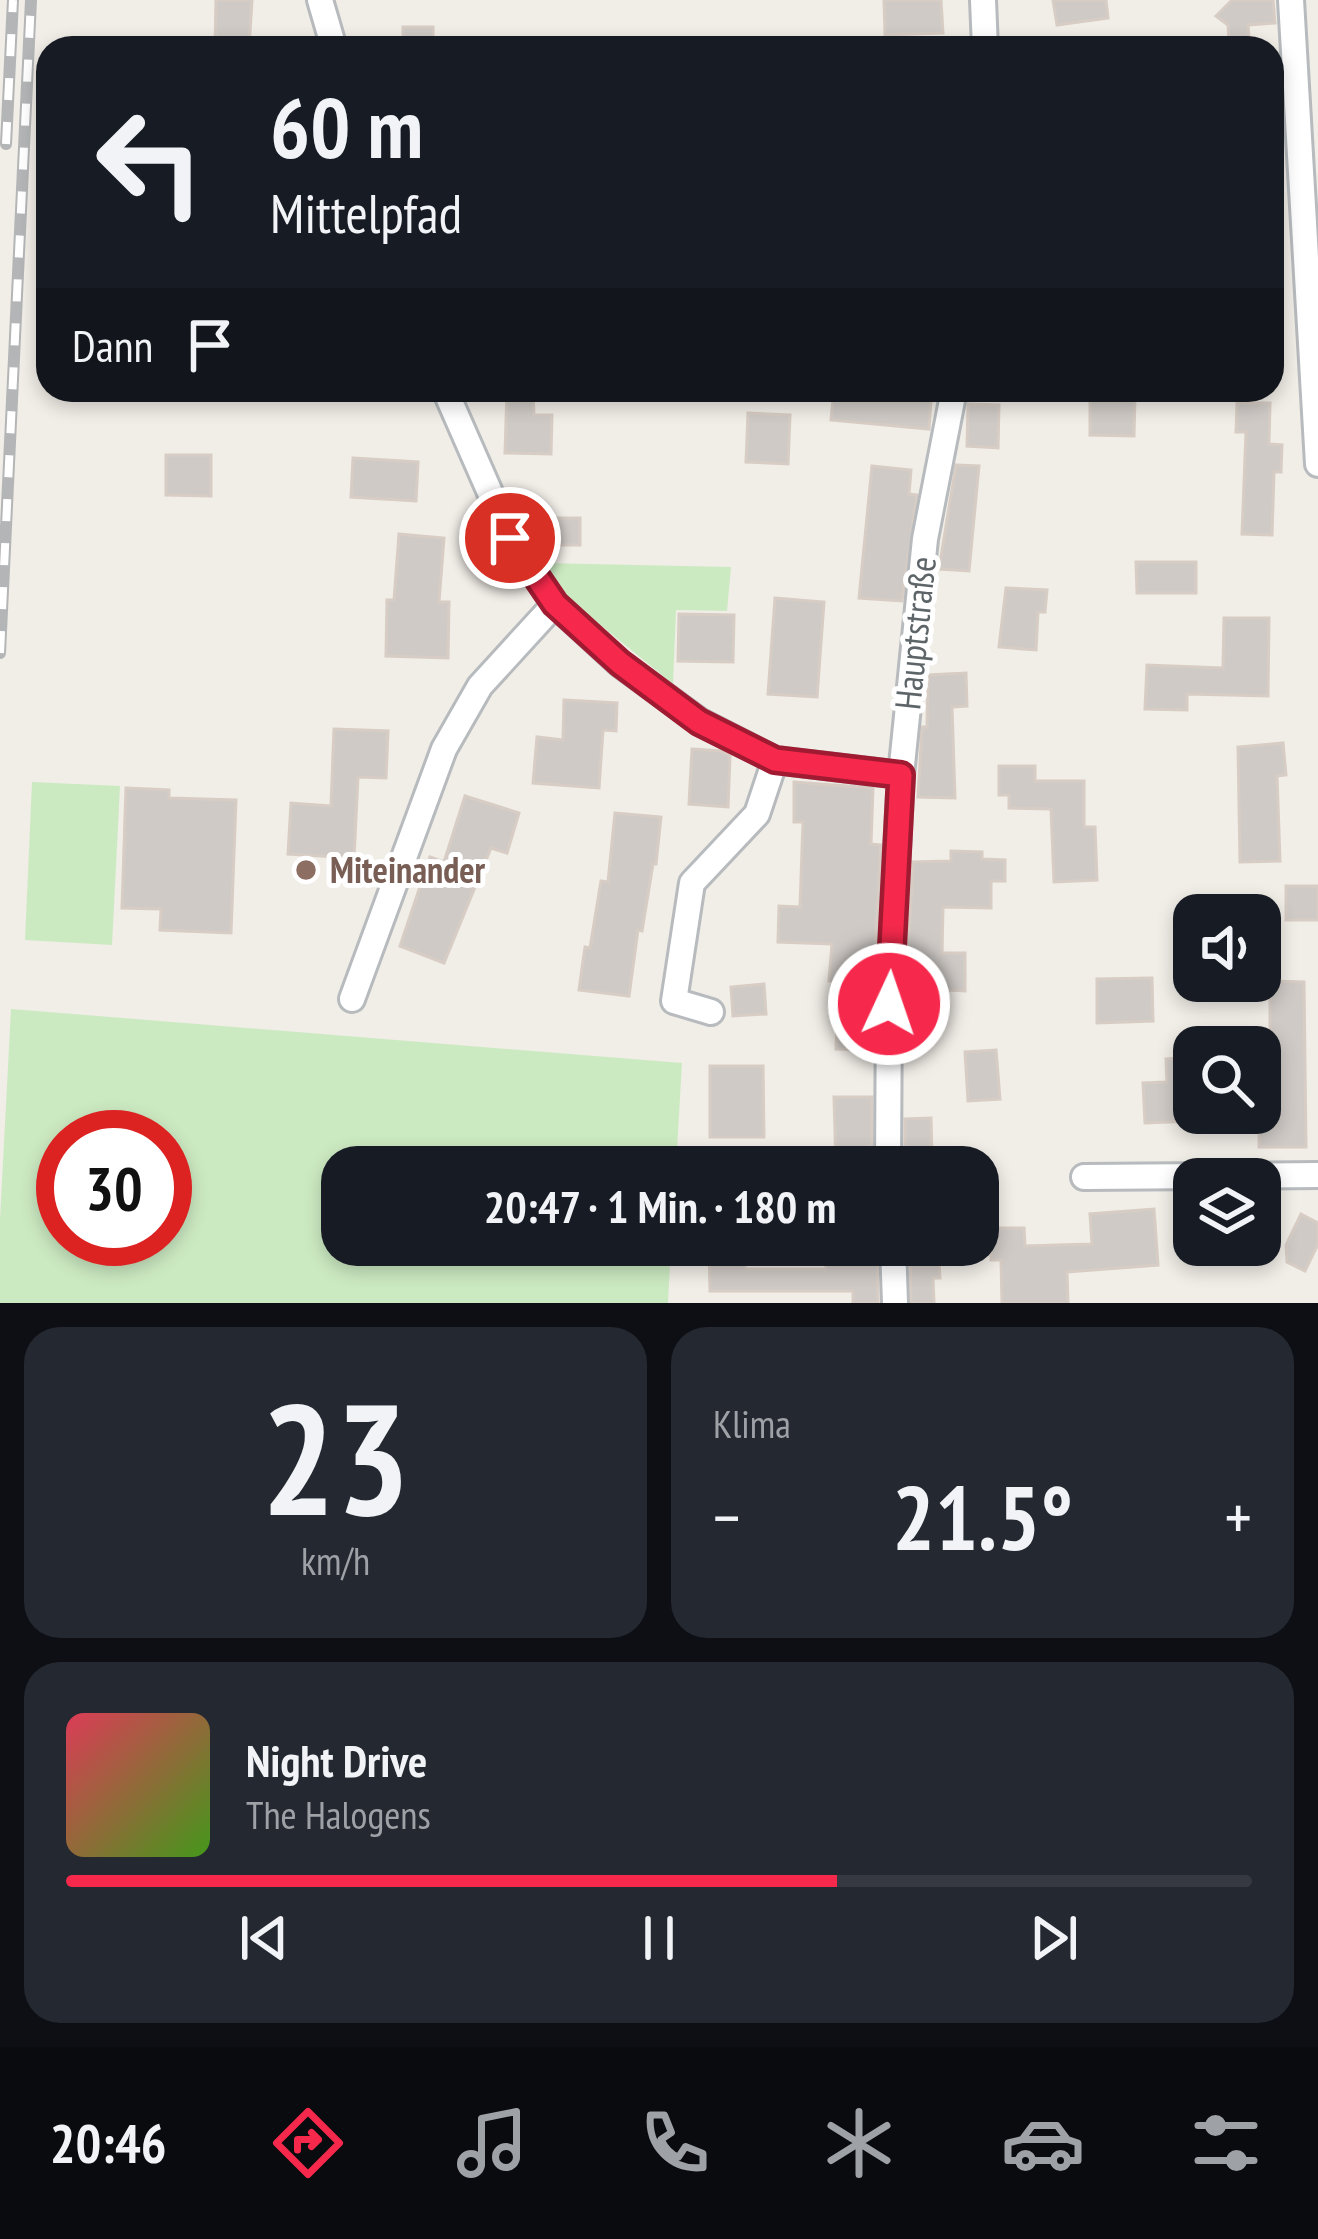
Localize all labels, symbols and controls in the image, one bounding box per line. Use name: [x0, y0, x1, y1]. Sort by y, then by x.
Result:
text: 60 m: [270, 72, 423, 181]
icon: left: [72, 84, 228, 240]
text: Mittelpfad: [270, 178, 462, 248]
icon: arrive: [177, 312, 243, 378]
text: Dann: [72, 316, 153, 374]
pin: [459, 487, 561, 589]
icon: arrive: [477, 505, 543, 571]
street label: Hauptstraße: [883, 554, 946, 712]
place label: Miteinander: [330, 846, 486, 893]
marker: Miteinander: [293, 857, 319, 883]
map controls: [1173, 894, 1281, 1266]
button: sound: [1173, 894, 1281, 1002]
position arrow: [826, 941, 952, 1067]
button: search: [1173, 1026, 1281, 1134]
speed limit sign: 30: [36, 1110, 192, 1266]
button: layers: [1173, 1158, 1281, 1266]
text: 20:47 · 1 Min. · 180 m: [484, 1177, 836, 1235]
text: 23: [261, 1356, 410, 1558]
text: Klima: [713, 1398, 791, 1449]
text: 21.5°: [892, 1458, 1073, 1575]
text: −: [713, 1474, 740, 1559]
text: +: [1225, 1474, 1252, 1559]
text: km/h: [301, 1535, 370, 1586]
text: Night Drive: [246, 1731, 427, 1789]
text: The Halogens: [246, 1789, 431, 1840]
icon: previous: [231, 1905, 297, 1971]
icon: pause: [626, 1905, 692, 1971]
icon: next: [1021, 1905, 1087, 1971]
icon: directions: [266, 2101, 350, 2185]
icon: music: [450, 2101, 534, 2185]
icon: phone: [633, 2101, 717, 2185]
icon: climate: [817, 2101, 901, 2185]
icon: car: [1001, 2101, 1085, 2185]
icon: filters: [1184, 2101, 1268, 2185]
text: 20:46: [50, 2108, 167, 2178]

